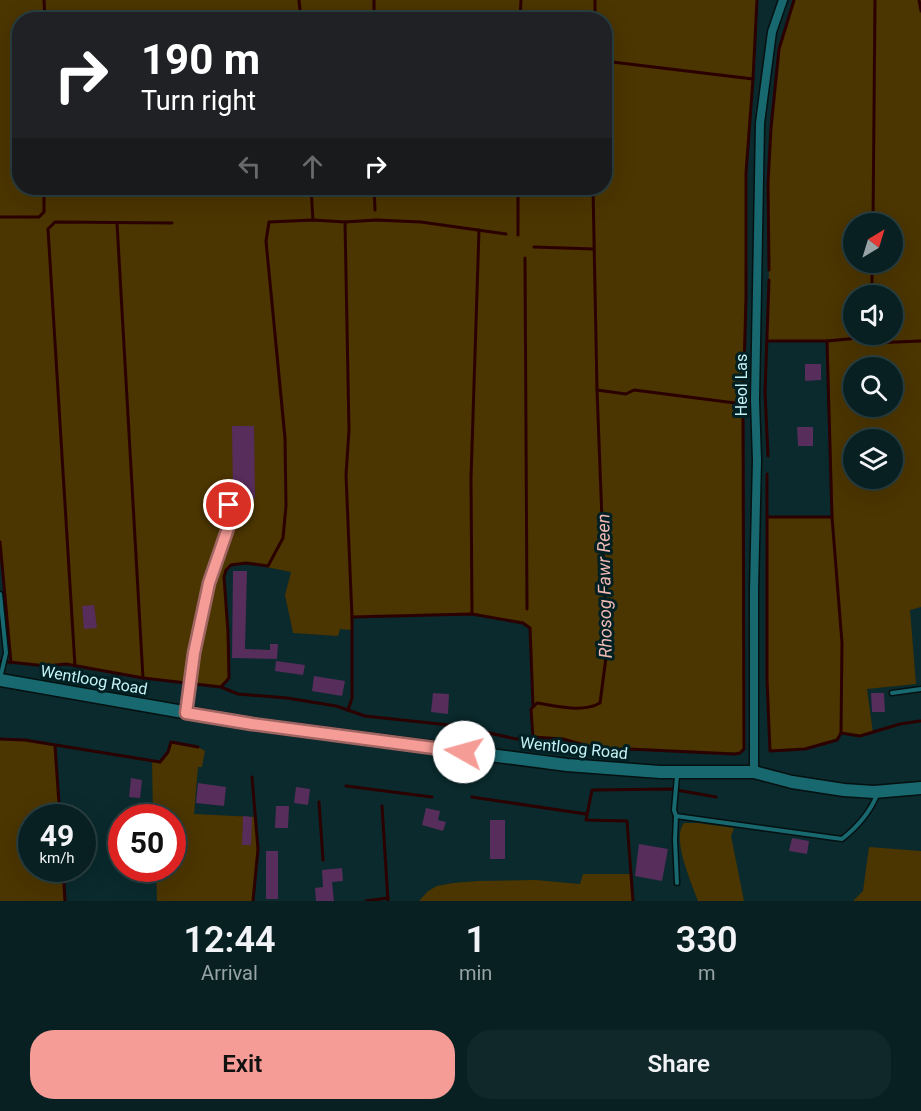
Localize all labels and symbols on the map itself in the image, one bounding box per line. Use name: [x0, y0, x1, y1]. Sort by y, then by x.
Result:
north arrow: [843, 213, 903, 273]
street label: Heol Las: [732, 354, 751, 416]
pin: [203, 479, 254, 530]
water label: Rhosog Fawr Reen: [592, 513, 616, 659]
street label: Wentloog Road: [39, 661, 149, 699]
position arrow: [432, 720, 496, 784]
street label: Wentloog Road: [519, 733, 629, 763]
speed limit sign: 50: [108, 804, 186, 882]

